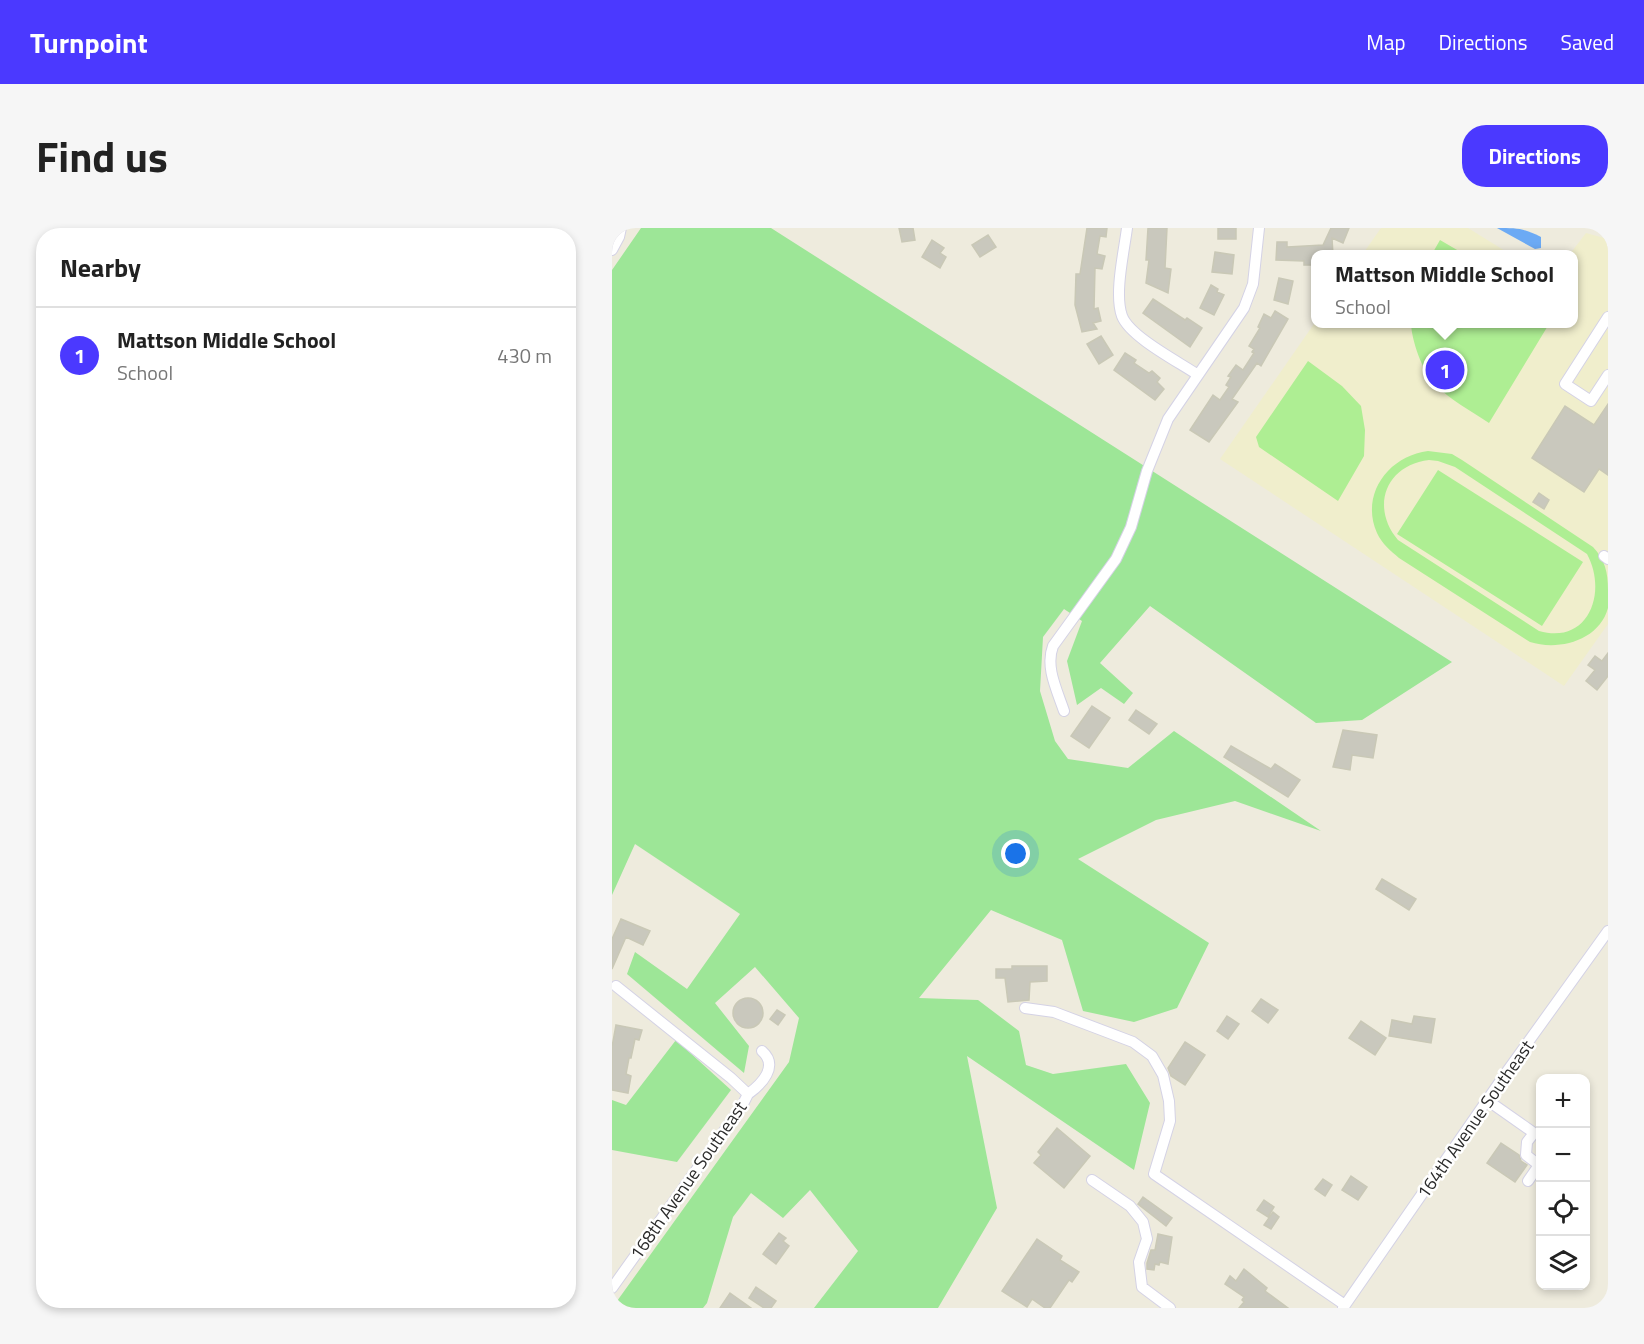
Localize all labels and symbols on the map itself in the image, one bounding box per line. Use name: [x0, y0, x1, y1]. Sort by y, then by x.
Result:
pin: 1: [1426, 348, 1464, 392]
your location: [1001, 839, 1030, 868]
street label: 164th Avenue Southeast: [1410, 1034, 1540, 1204]
street label: 168th Avenue Southeast: [623, 1095, 753, 1265]

